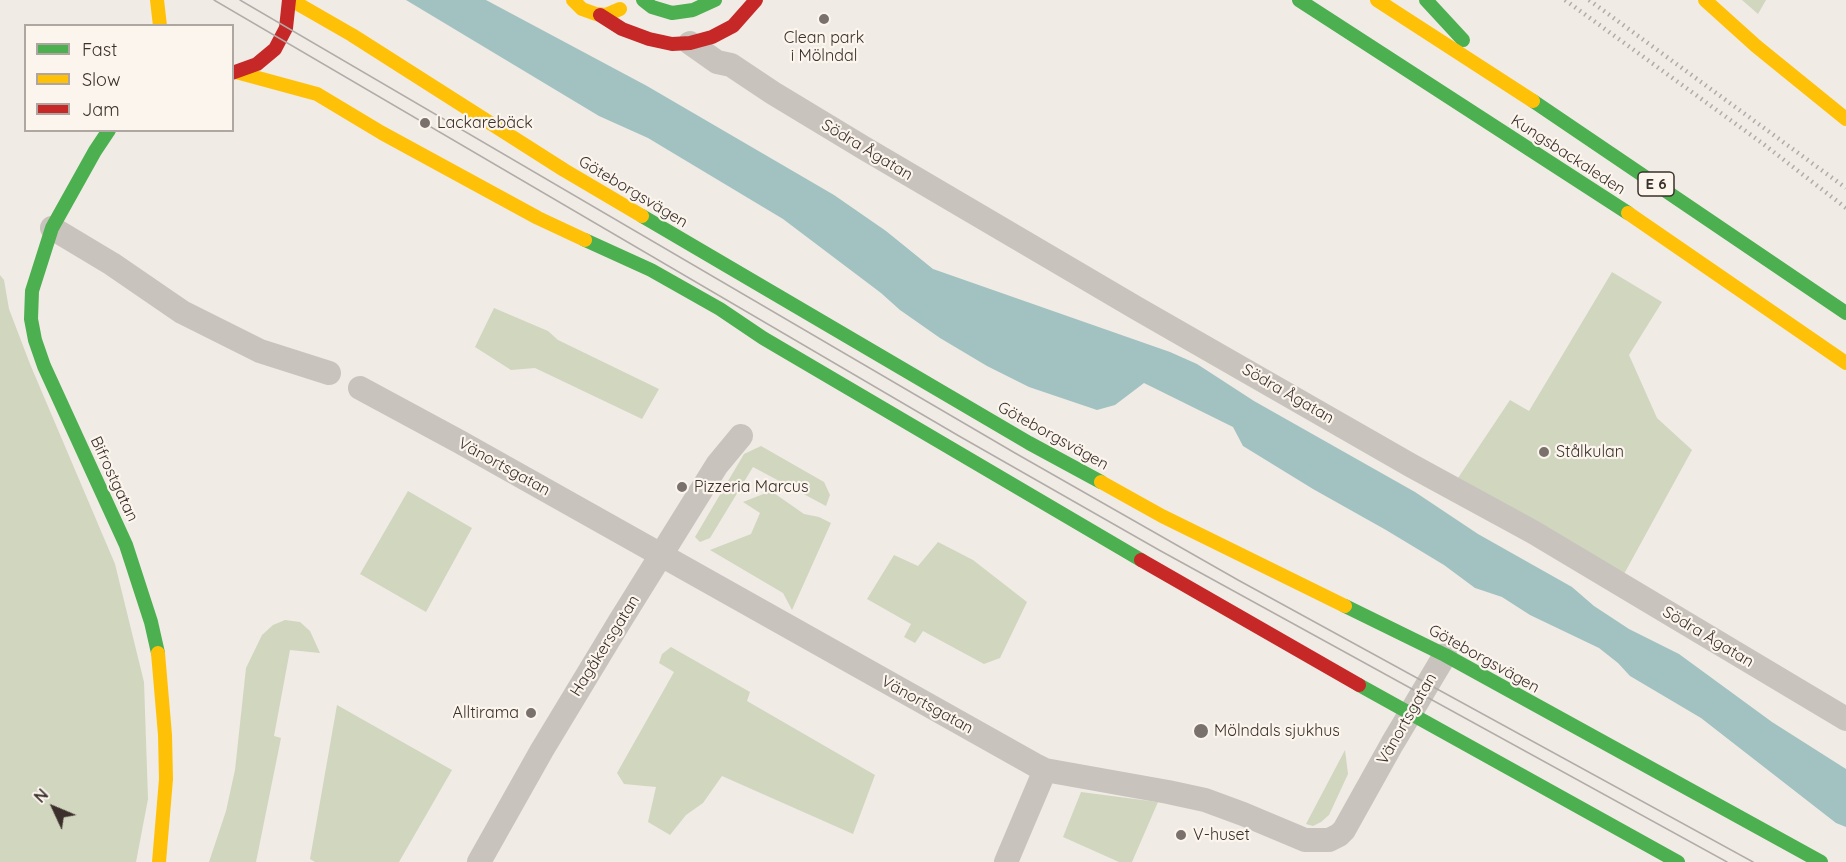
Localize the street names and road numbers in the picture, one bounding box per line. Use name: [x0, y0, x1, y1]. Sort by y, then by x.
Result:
street label: Kungsbackaleden: [1507, 111, 1629, 199]
street label: Södra Ågatan: [818, 115, 916, 185]
street label: Göteborgsvägen: [575, 152, 691, 232]
road number: E 6: [1638, 172, 1674, 196]
street label: Södra Ågatan: [1239, 360, 1337, 428]
street label: Göteborgsvägen: [994, 398, 1112, 474]
street label: Bifrostgatan: [86, 433, 142, 525]
street label: Vänortsgatan: [455, 434, 553, 500]
street label: Hagåkersgatan: [566, 592, 644, 700]
street label: Södra Ågatan: [1659, 602, 1757, 672]
street label: Göteborgsvägen: [1425, 621, 1543, 697]
street label: Vänortsgatan: [1373, 670, 1441, 768]
street label: Vänortsgatan: [878, 672, 976, 738]

